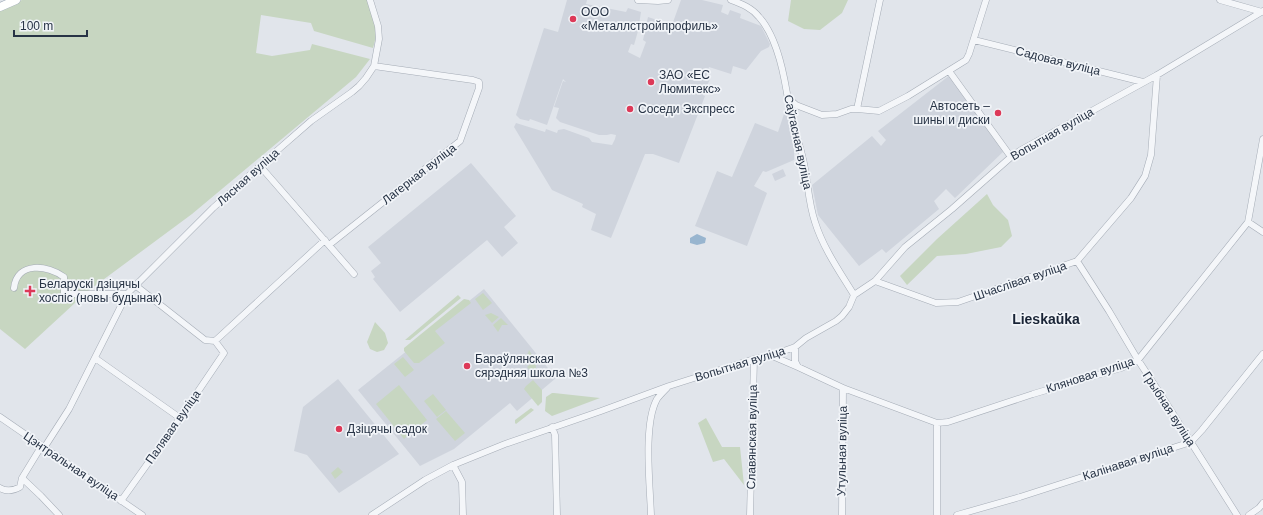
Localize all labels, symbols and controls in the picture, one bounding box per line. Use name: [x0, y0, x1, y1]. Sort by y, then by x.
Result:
place label: ООО «Металлстройпрофиль»: [581, 5, 718, 33]
scale bar: [14, 12, 87, 38]
marker: ООО «Металлстройпрофиль»: [568, 14, 578, 24]
text: 100 m: [20, 19, 53, 33]
street label: Садовая вуліца: [1014, 44, 1102, 78]
place label: ЗАО «ЕС Люмитекс»: [659, 68, 721, 96]
marker: ЗАО «ЕС Люмитекс»: [646, 77, 656, 87]
street label: Саўгасная вуліца: [781, 93, 815, 191]
place label: Автосеть – шины и диски: [913, 99, 990, 127]
place label: Соседи Экспресс: [638, 102, 735, 116]
marker: Соседи Экспресс: [625, 104, 635, 114]
street label: Вопытная вуліца: [1008, 104, 1096, 163]
marker: Автосеть – шины и диски: [993, 108, 1003, 118]
street label: Лагерная вуліца: [379, 141, 459, 207]
street label: Лясная вуліца: [214, 145, 282, 208]
street label: Шчаслівая вуліца: [972, 258, 1069, 303]
place label: Беларускі дзіцячы хоспіс (новы будынак): [39, 277, 162, 305]
marker: Беларускі дзіцячы хоспіс (новы будынак): [24, 285, 36, 297]
district label: Lieskaŭka: [1012, 311, 1080, 327]
street label: Вопытная вуліца: [693, 344, 787, 384]
place label: Бараўлянская сярэдняя школа №3: [475, 352, 588, 380]
street label: Кляновая вуліца: [1044, 354, 1136, 396]
marker: Бараўлянская сярэдняя школа №3: [462, 361, 472, 371]
street label: Грыбная вуліца: [1140, 369, 1199, 449]
street label: Славянская вуліца: [744, 384, 760, 490]
street label: Палявая вуліца: [142, 387, 204, 466]
street label: Утульная вуліца: [834, 405, 850, 496]
place label: Дзіцячы садок: [347, 422, 428, 436]
marker: Дзіцячы садок: [334, 424, 344, 434]
street label: Цэнтральная вуліца: [21, 429, 122, 503]
street label: Калінавая вуліца: [1081, 441, 1175, 483]

